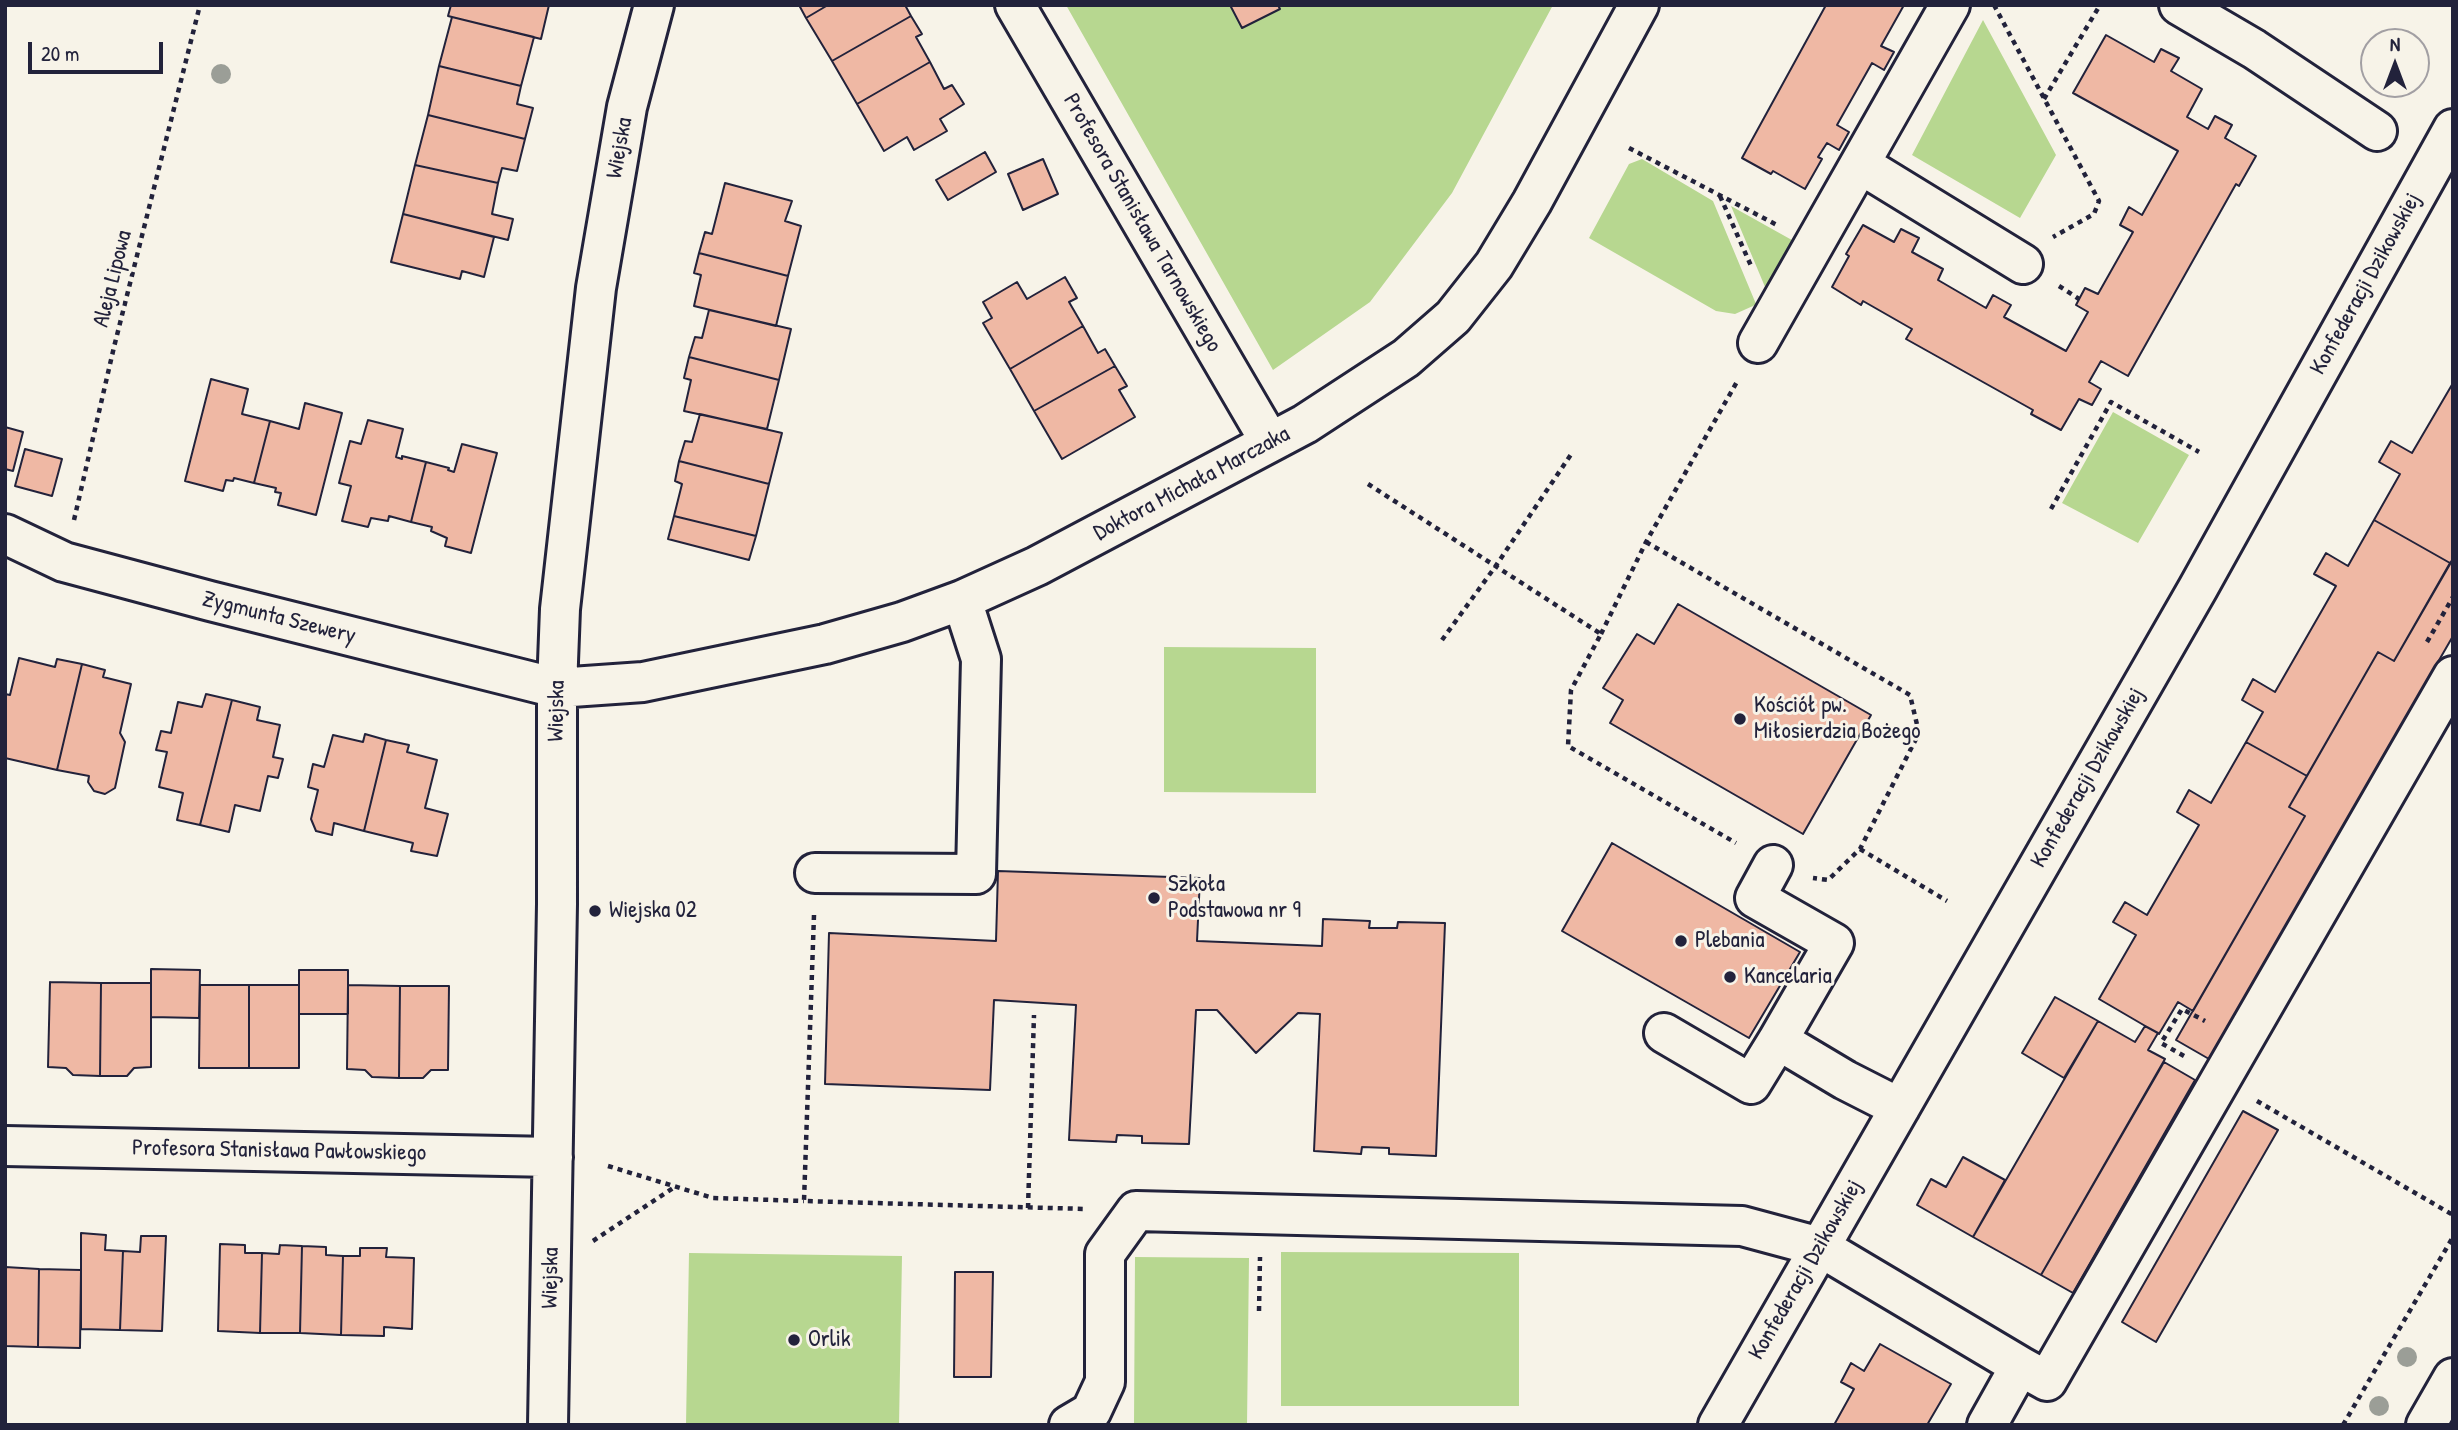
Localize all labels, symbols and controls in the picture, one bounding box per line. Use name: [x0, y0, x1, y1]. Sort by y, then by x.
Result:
scale bar: [32, 28, 166, 72]
north arrow: [2360, 28, 2430, 98]
text: N: [2390, 31, 2400, 57]
text: 20 m: [41, 39, 79, 68]
street label: Profesora Stanisława Tarnowskiego: [1057, 89, 1227, 357]
street label: Wiejska: [601, 115, 639, 181]
street label: Konfederacji Dzikowskiej: [2305, 188, 2427, 380]
street label: Aleja Lipowa: [88, 228, 138, 330]
street label: Doktora Michała Marczaka: [1090, 421, 1294, 547]
street label: Zygmunta Szewery: [199, 586, 359, 650]
street label: Wiejska: [543, 680, 571, 742]
street label: Konfederacji Dzikowskiej: [2025, 683, 2151, 873]
place label: Kościół pw. Miłosierdzia Bożego: [1754, 692, 1921, 746]
marker: Kościół pw. Miłosierdzia Bożego: [1732, 711, 1748, 727]
place label: Szkoła Podstawowa nr 9: [1168, 871, 1301, 925]
marker: Szkoła Podstawowa nr 9: [1146, 890, 1162, 906]
place label: Wiejska 02: [609, 897, 697, 925]
marker: Wiejska 02: [587, 903, 603, 919]
place label: Plebania: [1695, 927, 1764, 955]
marker: Plebania: [1673, 933, 1689, 949]
place label: Kancelaria: [1744, 963, 1832, 991]
marker: Kancelaria: [1722, 969, 1738, 985]
street label: Profesora Stanisława Pawłowskiego: [132, 1135, 426, 1167]
street label: Konfederacji Dzikowskiej: [1743, 1175, 1869, 1365]
street label: Wiejska: [537, 1247, 565, 1309]
place label: Orlik: [808, 1326, 850, 1354]
marker: Orlik: [786, 1332, 802, 1348]

